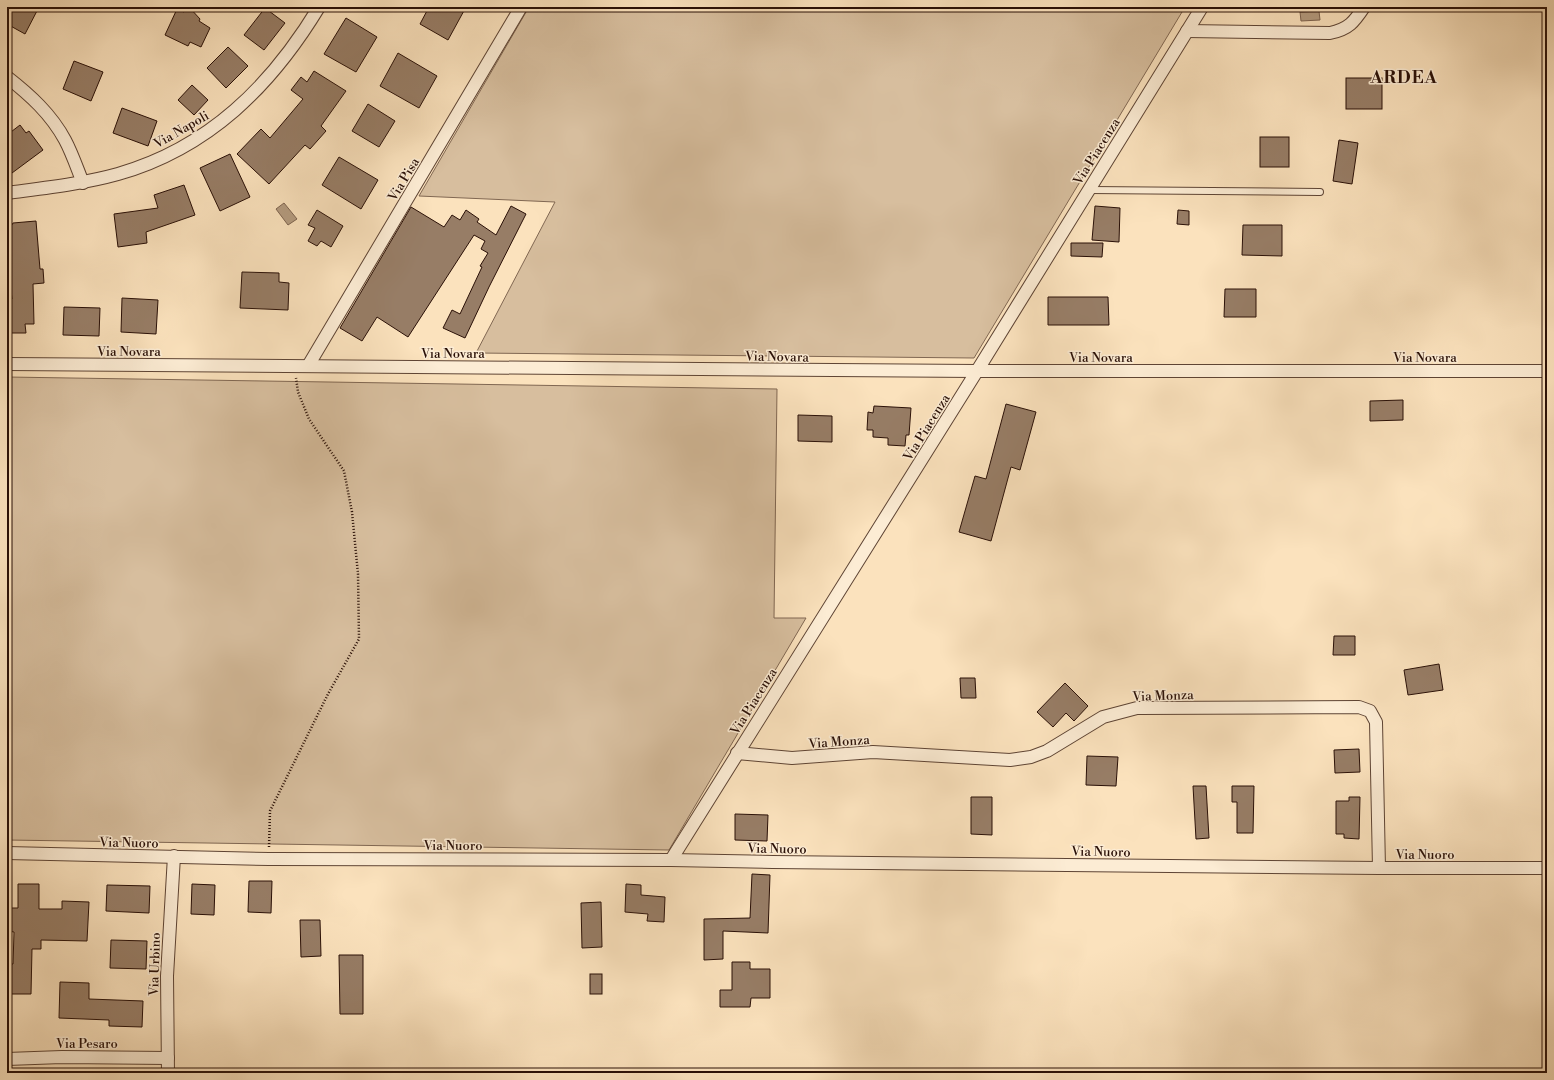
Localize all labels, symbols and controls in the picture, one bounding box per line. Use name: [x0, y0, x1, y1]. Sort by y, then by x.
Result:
district label: ARDEA: [1369, 67, 1438, 89]
street label: Via Napoli: [150, 108, 212, 153]
street label: Via Piacenza: [1070, 115, 1124, 189]
street label: Via Pisa: [384, 155, 423, 205]
street label: Via Novara: [96, 344, 161, 360]
street label: Via Novara: [420, 346, 485, 362]
street label: Via Novara: [744, 348, 809, 366]
street label: Via Novara: [1068, 350, 1133, 366]
street label: Via Novara: [1392, 350, 1457, 366]
street label: Via Piacenza: [900, 391, 954, 465]
street label: Via Piacenza: [727, 665, 781, 739]
street label: Via Monza: [1131, 687, 1194, 705]
street label: Via Monza: [807, 732, 871, 752]
street label: Via Nuoro: [98, 834, 159, 852]
street label: Via Nuoro: [422, 838, 483, 854]
street label: Via Nuoro: [746, 840, 807, 858]
street label: Via Nuoro: [1070, 843, 1131, 861]
street label: Via Nuoro: [1394, 847, 1455, 863]
street label: Via Urbino: [146, 932, 164, 997]
street label: Via Pesaro: [55, 1036, 118, 1052]

